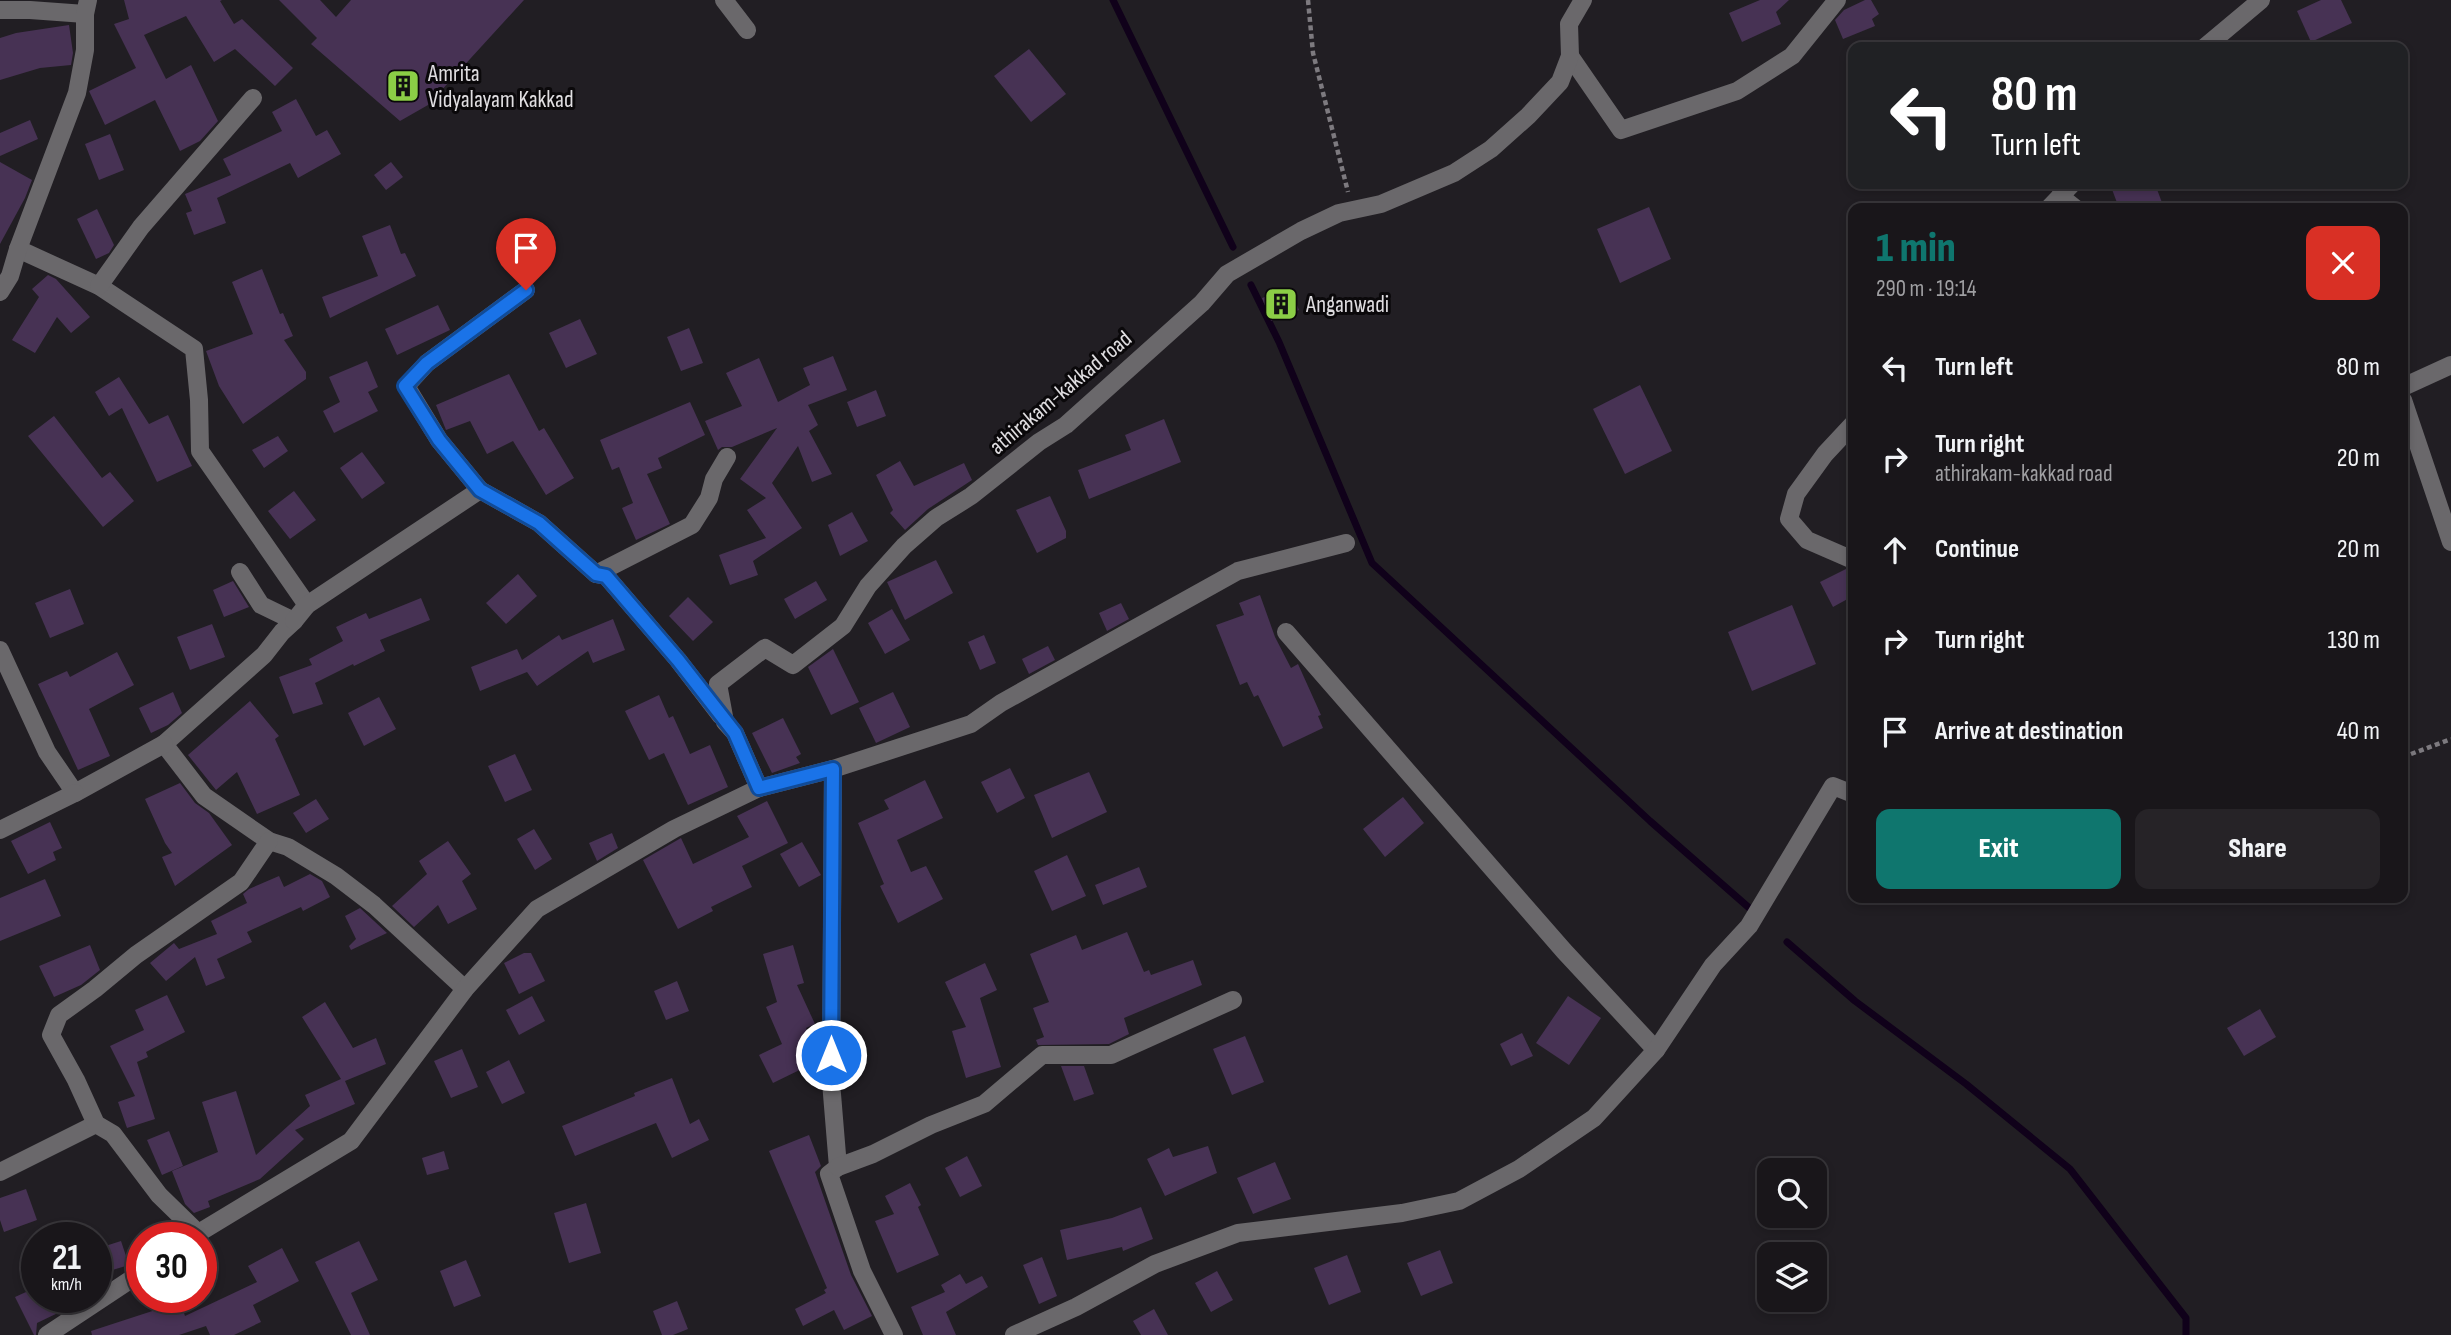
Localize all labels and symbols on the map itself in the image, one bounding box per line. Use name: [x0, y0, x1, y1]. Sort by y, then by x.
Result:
place label: Amrita Vidyalayam Kakkad: [427, 60, 574, 114]
building icon: Amrita Vidyalayam Kakkad: [384, 67, 422, 105]
pin: [496, 218, 556, 290]
building icon: Anganwadi: [1262, 285, 1300, 323]
place label: Anganwadi: [1305, 291, 1389, 319]
street label: athirakam-kakkad road: [984, 325, 1138, 461]
position arrow: [794, 1018, 868, 1092]
speed limit sign: 30: [126, 1222, 217, 1313]

